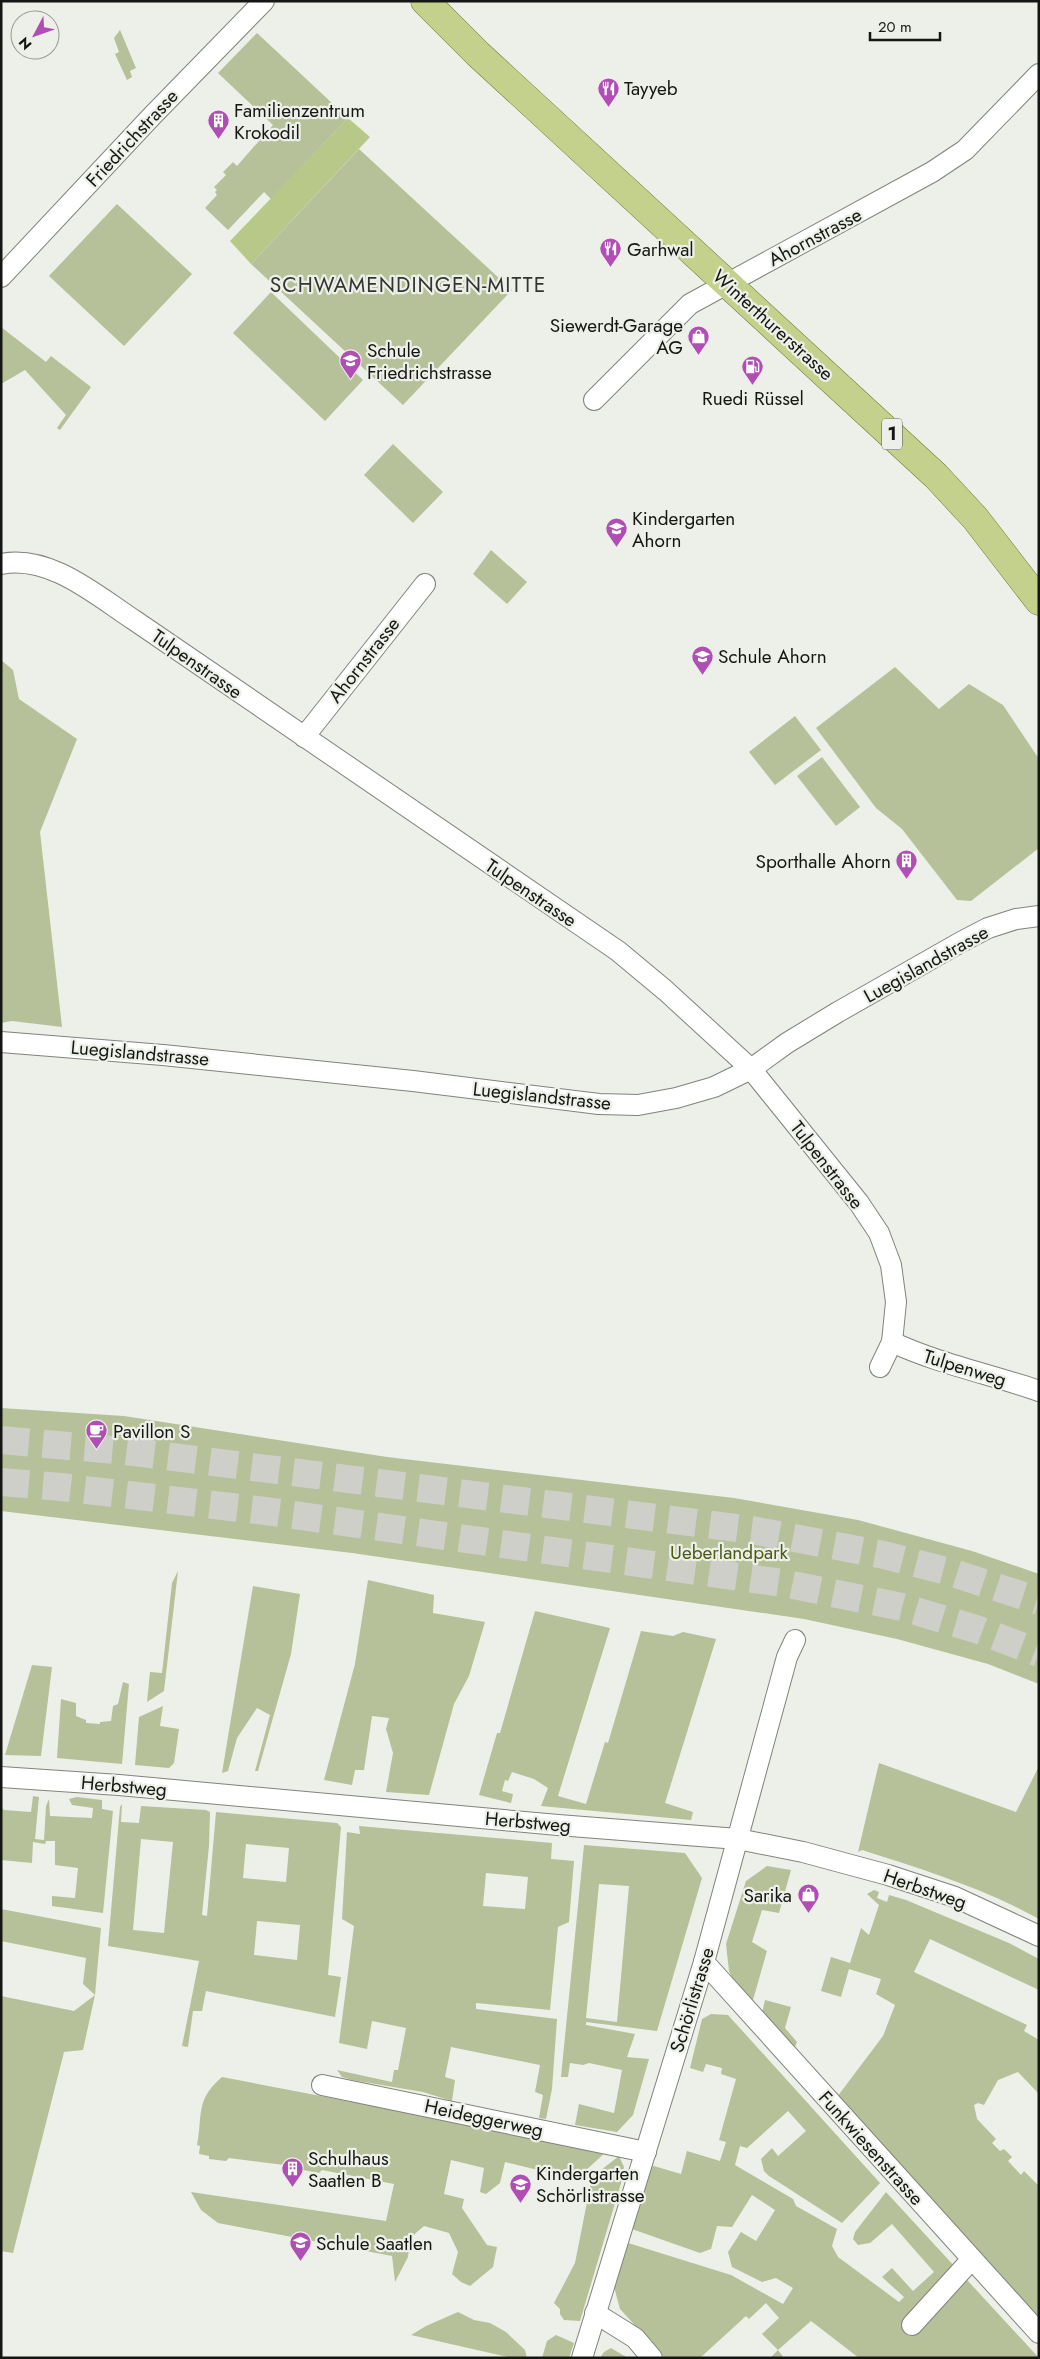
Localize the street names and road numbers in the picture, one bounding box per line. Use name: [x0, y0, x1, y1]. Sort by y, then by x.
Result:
street label: Friedrichstrasse: [80, 83, 185, 193]
street label: Ahornstrasse: [763, 201, 867, 273]
street label: Winterthurerstrasse: [707, 263, 840, 387]
road number: 1: [882, 418, 902, 449]
street label: Ahornstrasse: [322, 611, 406, 709]
street label: Tulpenstrasse: [146, 623, 248, 705]
street label: Tulpenstrasse: [480, 852, 582, 934]
street label: Luegislandstrasse: [859, 918, 993, 1009]
street label: Luegislandstrasse: [70, 1034, 210, 1073]
street label: Luegislandstrasse: [472, 1075, 613, 1117]
street label: Tulpenstrasse: [784, 1115, 870, 1215]
street label: Tulpenweg: [920, 1343, 1010, 1393]
street label: Herbstweg: [80, 1769, 168, 1803]
street label: Herbstweg: [484, 1805, 572, 1839]
street label: Herbstweg: [880, 1862, 970, 1916]
street label: Schörlistrasse: [663, 1944, 721, 2056]
street label: Funkwiesenstrasse: [812, 2085, 930, 2211]
street label: Heideggerweg: [422, 2092, 546, 2144]

